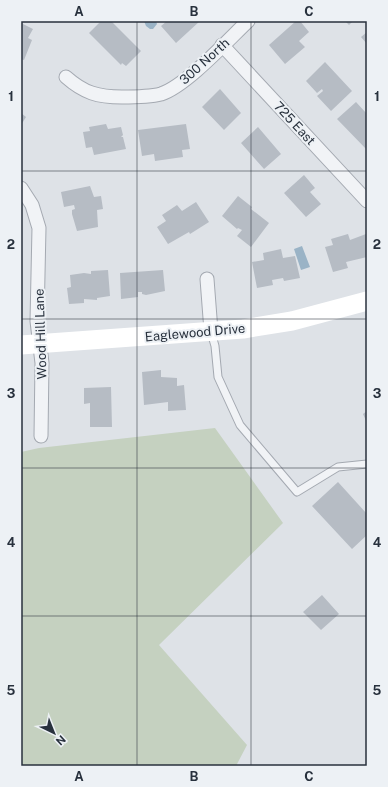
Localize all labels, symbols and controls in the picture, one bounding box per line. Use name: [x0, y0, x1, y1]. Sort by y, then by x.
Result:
text: A: [74, 4, 84, 19]
text: B: [190, 4, 199, 19]
text: C: [304, 4, 314, 19]
street label: 300 North: [176, 35, 232, 88]
text: 1: [8, 89, 14, 104]
text: 1: [374, 89, 380, 104]
street label: 725 East: [271, 99, 318, 148]
text: 2: [7, 237, 15, 252]
text: 2: [373, 237, 381, 252]
street label: Wood Hill Lane: [31, 288, 50, 380]
street label: Eaglewood Drive: [144, 321, 246, 344]
text: 3: [7, 386, 16, 401]
text: 3: [373, 386, 382, 401]
text: 4: [7, 535, 16, 550]
text: 4: [373, 535, 382, 550]
text: 5: [7, 683, 16, 698]
text: 5: [373, 683, 382, 698]
north arrow: [34, 713, 74, 753]
text: N: [54, 733, 68, 748]
text: A: [74, 769, 84, 784]
text: B: [190, 769, 199, 784]
text: C: [304, 769, 314, 784]

